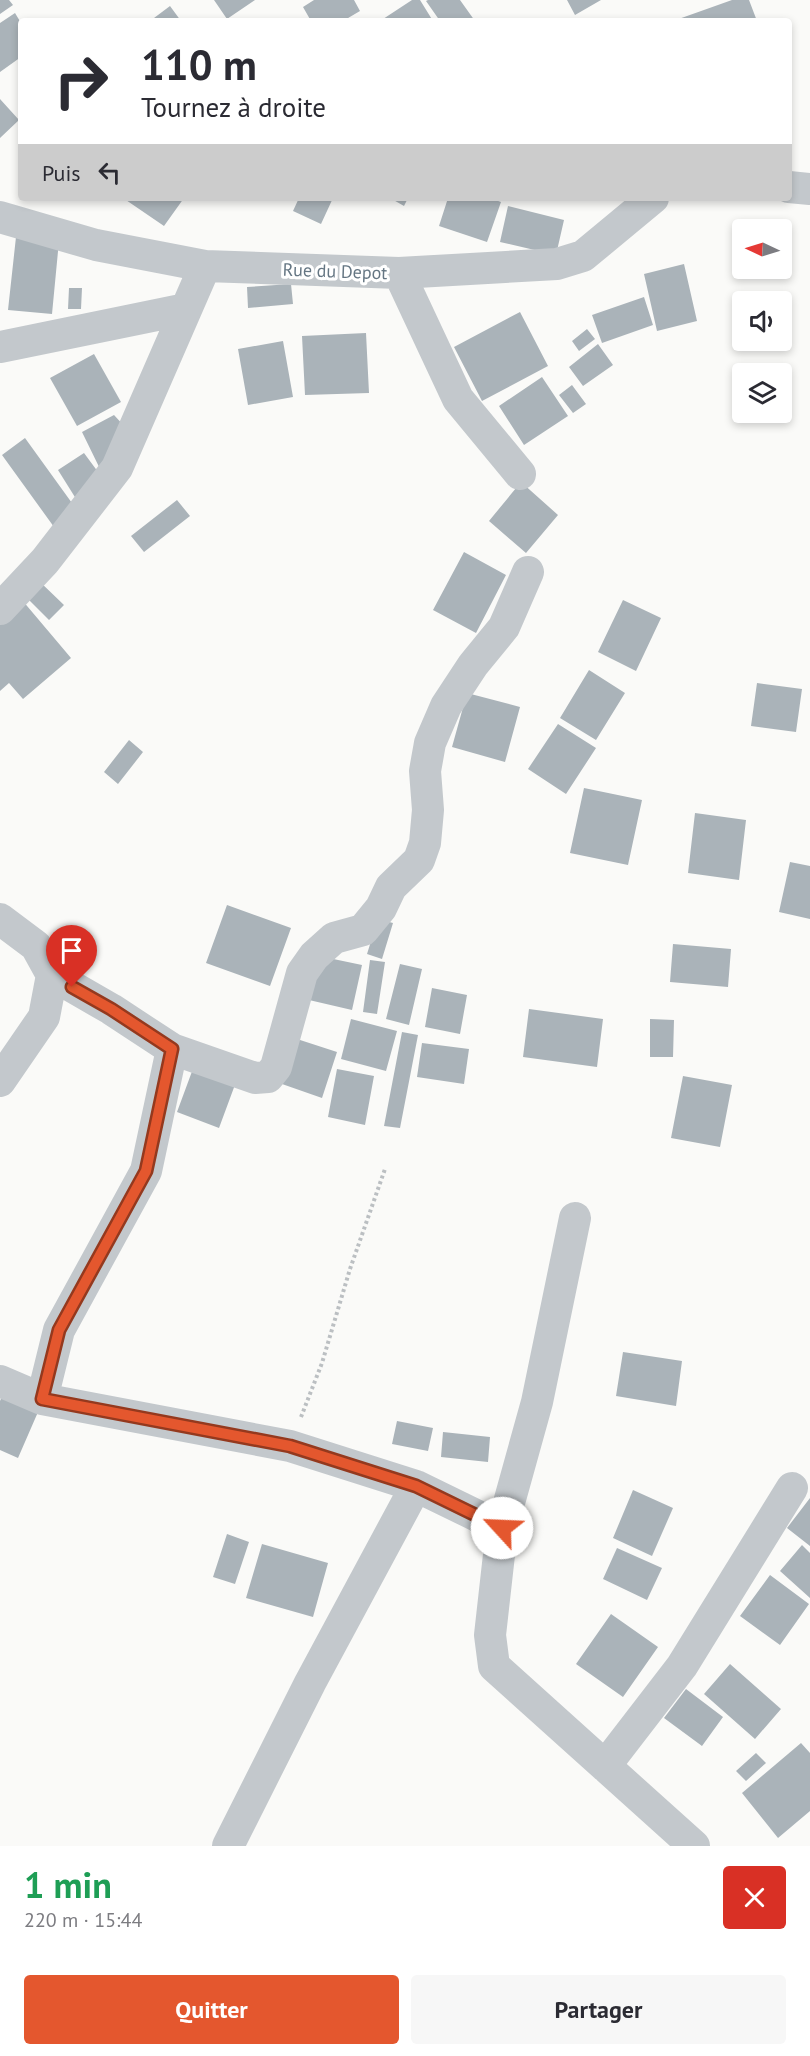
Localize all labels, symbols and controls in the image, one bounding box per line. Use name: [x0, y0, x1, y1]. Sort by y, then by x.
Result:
text: 110 m: [141, 37, 257, 92]
icon: right: [42, 42, 120, 120]
text: Tournez à droite: [141, 90, 326, 124]
icon: left: [93, 156, 126, 189]
text: Puis: [42, 159, 81, 187]
north arrow: [732, 219, 792, 279]
map controls: [732, 219, 792, 423]
street label: Rue du Depot: [282, 258, 388, 284]
button: sound: [732, 291, 792, 351]
button: layers: [732, 363, 792, 423]
pin: [46, 925, 97, 987]
icon: arrive: [55, 934, 88, 967]
position arrow: [470, 1496, 534, 1560]
text: 1 min: [24, 1861, 112, 1908]
button: close: [723, 1866, 786, 1929]
text: 220 m · 15:44: [24, 1907, 142, 1933]
button: Quitter: [24, 1975, 399, 2044]
button: Partager: [411, 1975, 786, 2044]

